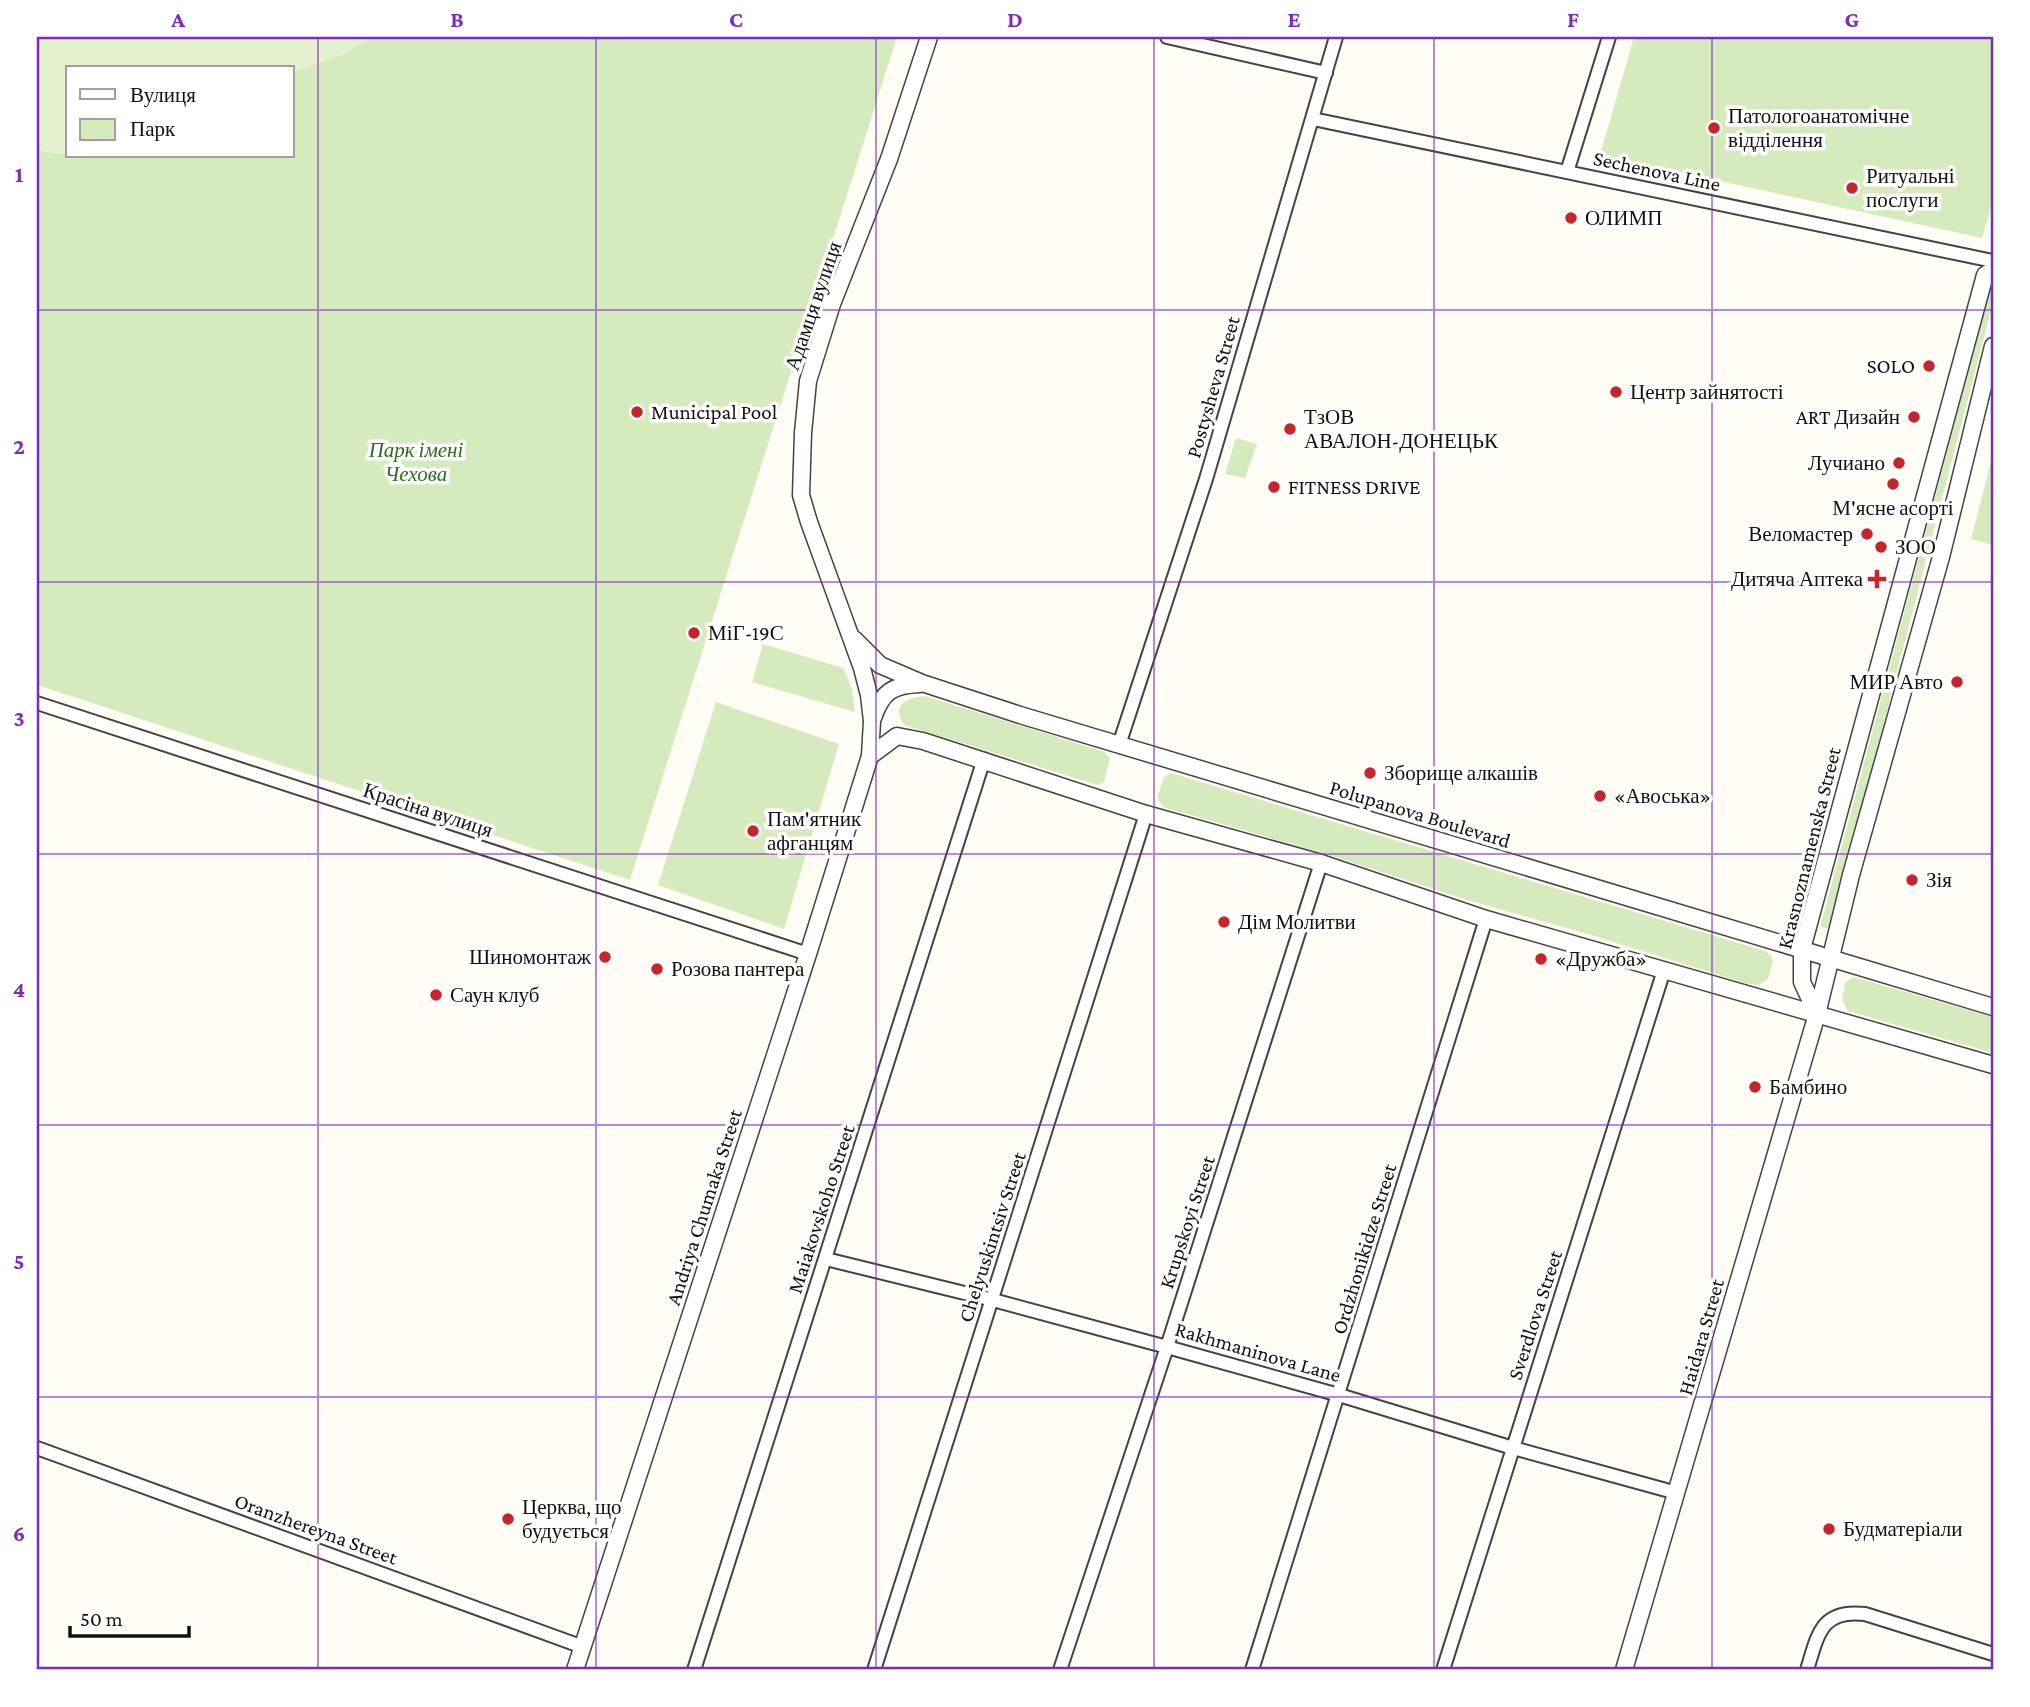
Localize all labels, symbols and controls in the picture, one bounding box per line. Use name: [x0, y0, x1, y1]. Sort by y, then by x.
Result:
text: A: [170, 6, 185, 32]
text: B: [450, 6, 464, 32]
text: C: [729, 6, 743, 32]
text: D: [1007, 6, 1023, 32]
text: E: [1287, 6, 1301, 32]
text: F: [1567, 6, 1579, 32]
text: G: [1845, 6, 1860, 32]
legend: [66, 66, 294, 158]
text: Вулиця: [130, 83, 196, 107]
place label: Патологоанатомічне відділення: [1728, 104, 1909, 152]
text: Парк: [130, 117, 176, 141]
marker: Патологоанатомічне відділення: [1706, 120, 1722, 136]
street label: Sechenova Line: [1591, 146, 1723, 196]
text: 1: [15, 161, 24, 187]
place label: Ритуальні послуги: [1866, 164, 1955, 212]
marker: Ритуальні послуги: [1844, 180, 1860, 196]
place label: ОЛИМП: [1585, 206, 1662, 230]
marker: ОЛИМП: [1563, 210, 1579, 226]
street label: Адамця вулиця: [780, 238, 846, 374]
street label: Postysheva Street: [1181, 312, 1245, 461]
place label: SOLO: [1867, 354, 1915, 378]
marker: SOLO: [1921, 358, 1937, 374]
place label: Центр зайнятості: [1630, 380, 1784, 404]
marker: Центр зайнятості: [1608, 384, 1624, 400]
place label: Municipal Pool: [651, 400, 777, 424]
marker: Municipal Pool: [629, 404, 645, 420]
place label: ТзОВ АВАЛОН-ДОНЕЦЬК: [1304, 405, 1499, 453]
place label: ART Дизайн: [1796, 405, 1900, 429]
marker: ART Дизайн: [1906, 409, 1922, 425]
marker: ТзОВ АВАЛОН-ДОНЕЦЬК: [1282, 421, 1298, 437]
text: 2: [13, 433, 25, 459]
park label: Парк імені Чехова: [368, 438, 464, 486]
place label: Лучиано: [1808, 451, 1885, 475]
marker: Лучиано: [1891, 455, 1907, 471]
place label: FITNESS DRIVE: [1288, 475, 1420, 499]
marker: М'ясне асорті: [1885, 476, 1901, 492]
marker: FITNESS DRIVE: [1266, 479, 1282, 495]
place label: М'ясне асорті: [1832, 496, 1954, 520]
place label: Веломастер: [1748, 522, 1853, 546]
marker: Веломастер: [1859, 526, 1875, 542]
place label: ЗОО: [1895, 535, 1936, 559]
marker: ЗОО: [1873, 539, 1889, 555]
place label: Дитяча Аптека: [1731, 567, 1864, 591]
marker: Дитяча Аптека: [1869, 571, 1885, 587]
place label: МіГ-19С: [708, 621, 784, 645]
marker: МіГ-19С: [686, 625, 702, 641]
place label: МИР Авто: [1850, 670, 1943, 694]
marker: МИР Авто: [1949, 674, 1965, 690]
text: 3: [13, 705, 25, 731]
street label: Krasnoznamenska Street: [1772, 744, 1846, 951]
place label: Зборище алкашів: [1384, 761, 1538, 785]
marker: Зборище алкашів: [1362, 765, 1378, 781]
street label: Polupanova Boulevard: [1327, 775, 1513, 853]
street label: Красіна вулиця: [360, 778, 496, 842]
place label: «Авоська»: [1614, 784, 1711, 808]
marker: «Авоська»: [1592, 788, 1608, 804]
place label: Пам'ятник афганцям: [767, 807, 862, 855]
marker: Пам'ятник афганцям: [745, 823, 761, 839]
place label: Зія: [1926, 868, 1952, 892]
marker: Зія: [1904, 872, 1920, 888]
place label: Дім Молитви: [1238, 910, 1356, 934]
marker: Дім Молитви: [1216, 914, 1232, 930]
place label: Шиномонтаж: [469, 945, 591, 969]
place label: «Дружба»: [1555, 947, 1647, 971]
marker: Шиномонтаж: [597, 949, 613, 965]
marker: «Дружба»: [1533, 951, 1549, 967]
place label: Розова пантера: [671, 957, 805, 981]
marker: Розова пантера: [649, 961, 665, 977]
text: 4: [13, 976, 25, 1002]
place label: Саун клуб: [450, 983, 540, 1007]
marker: Саун клуб: [428, 987, 444, 1003]
place label: Бамбино: [1769, 1075, 1847, 1099]
marker: Бамбино: [1747, 1079, 1763, 1095]
street label: Andriya Chumaka Street: [661, 1105, 747, 1308]
street label: Maiakovskoho Street: [782, 1121, 860, 1296]
street label: Chelyuskintsiv Street: [953, 1148, 1031, 1325]
street label: Krupskoyi Street: [1154, 1151, 1220, 1292]
street label: Ordzhonikidze Street: [1327, 1160, 1402, 1337]
street label: Sverdlova Street: [1503, 1246, 1568, 1383]
text: 5: [13, 1248, 25, 1274]
street label: Haidara Street: [1673, 1275, 1729, 1398]
street label: Rakhmaninova Lane: [1172, 1317, 1344, 1387]
street label: Oranzhereyna Street: [231, 1488, 402, 1570]
place label: Церква, що будується: [522, 1495, 622, 1543]
marker: Церква, що будується: [500, 1511, 516, 1527]
place label: Будматеріали: [1843, 1517, 1962, 1541]
text: 6: [13, 1520, 25, 1546]
marker: Будматеріали: [1821, 1521, 1837, 1537]
scale bar: [70, 1595, 189, 1639]
text: 50 m: [80, 1607, 123, 1631]

